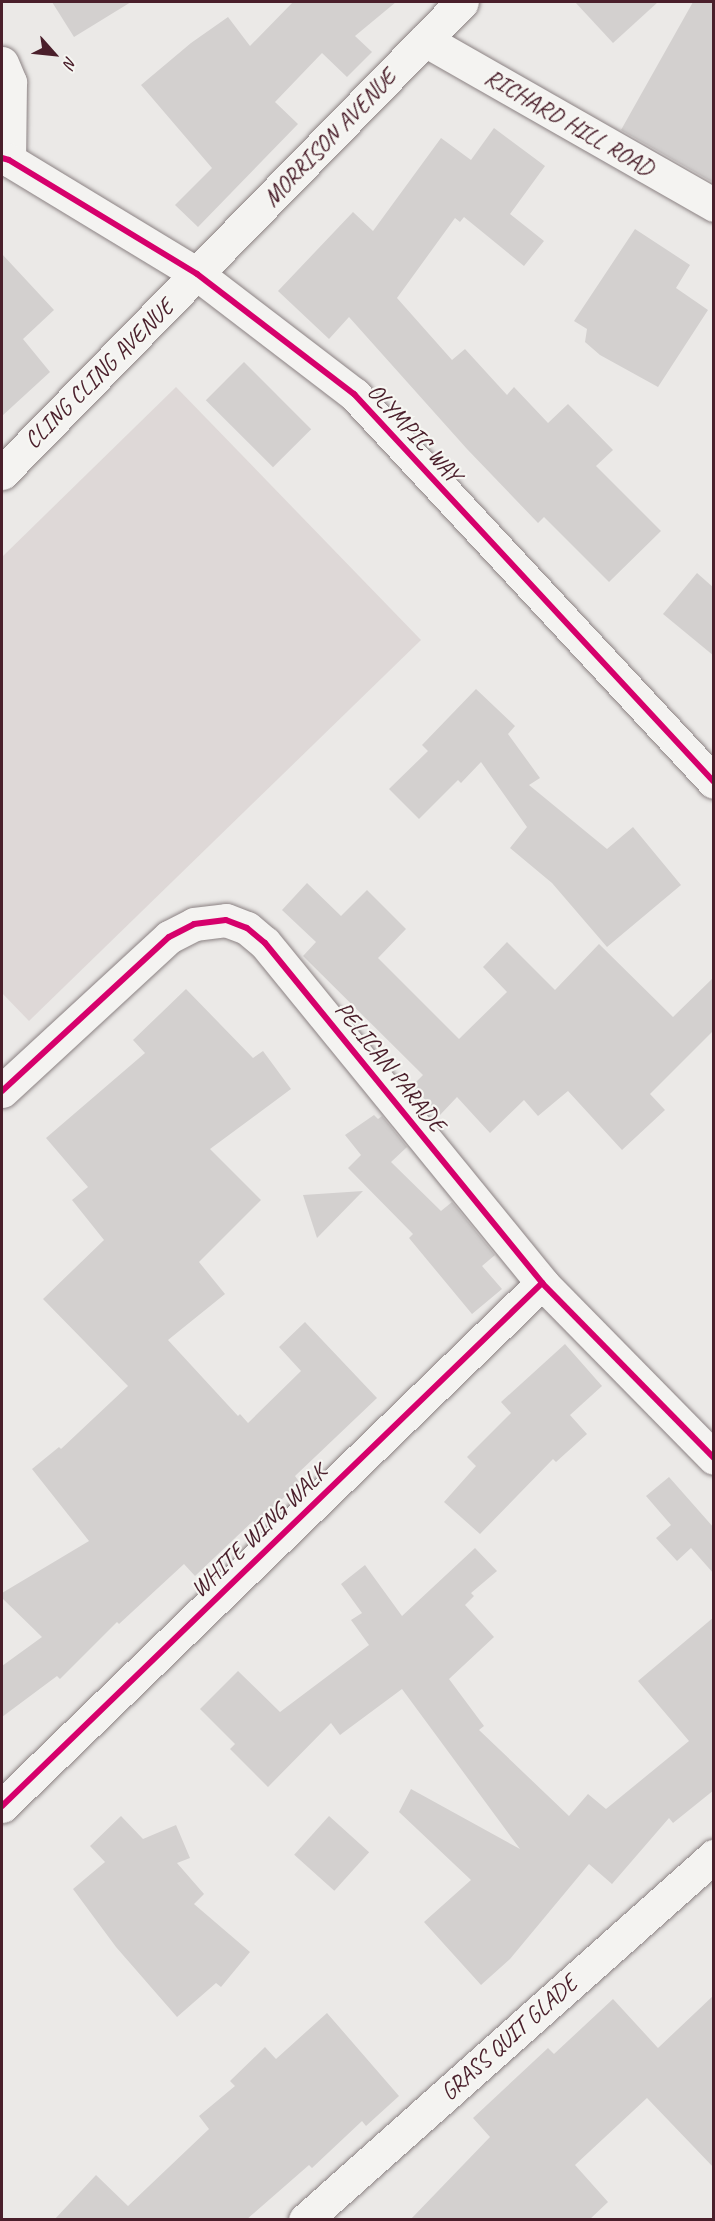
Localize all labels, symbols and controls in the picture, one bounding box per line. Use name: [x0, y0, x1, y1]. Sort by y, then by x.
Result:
north arrow: [24, 24, 84, 84]
text: N: [59, 53, 81, 71]
street label: RICHARD HILL ROAD: [479, 63, 659, 183]
street label: MORRISON AVENUE: [258, 64, 402, 212]
street label: CLING CLING AVENUE: [19, 294, 179, 454]
street label: OLYMPIC WAY: [360, 377, 468, 489]
street label: PELICAN PARADE: [329, 996, 451, 1138]
street label: WHITE WING WALK: [185, 1459, 333, 1603]
street label: GRASS QUIT GLADE: [434, 1969, 584, 2107]

